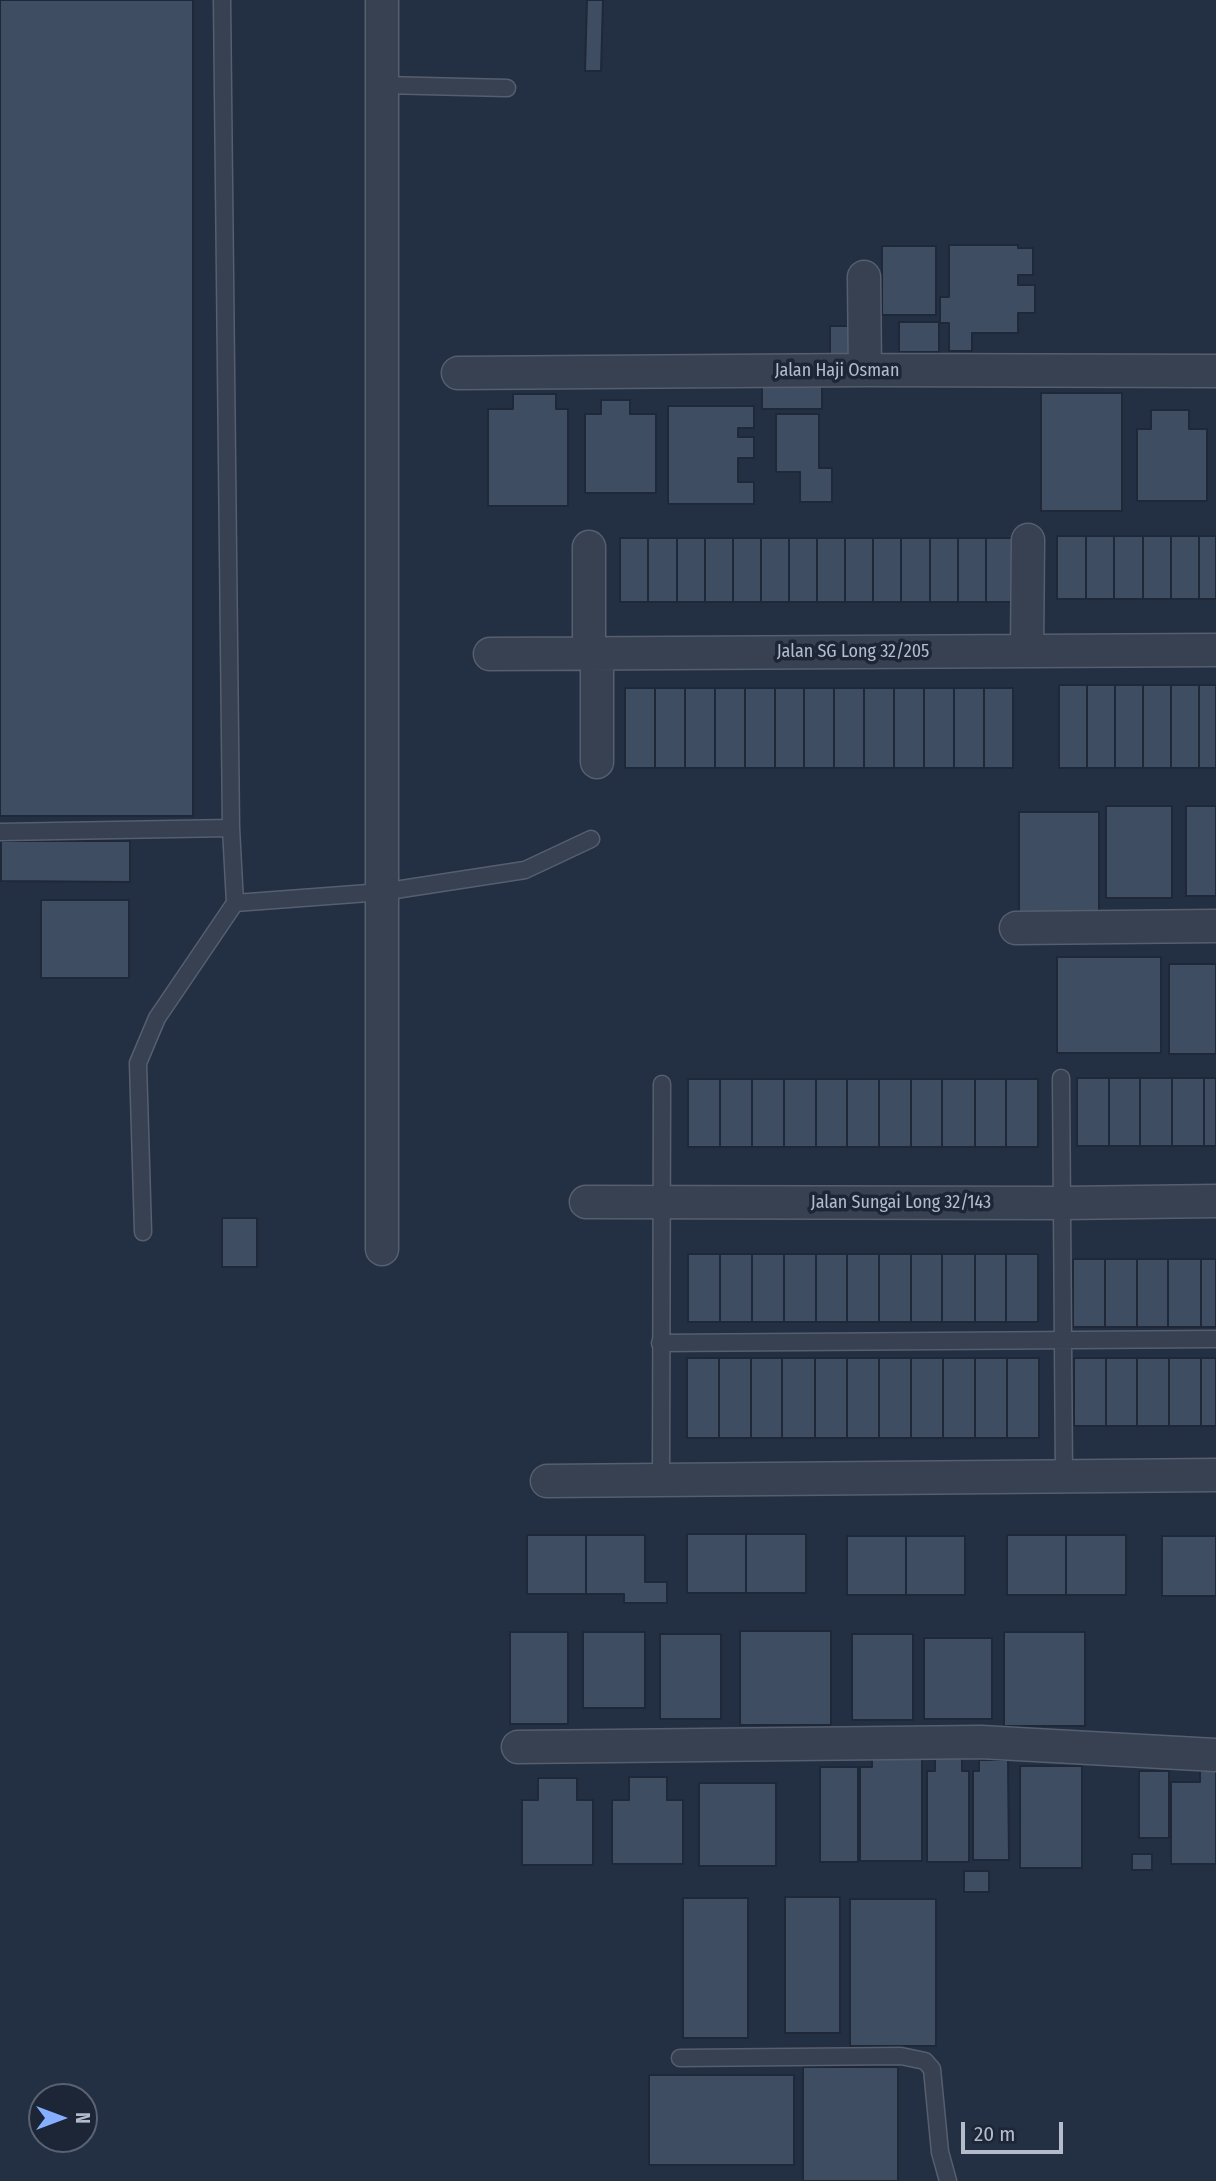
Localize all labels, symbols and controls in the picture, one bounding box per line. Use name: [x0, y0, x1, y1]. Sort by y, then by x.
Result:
street label: Jalan Haji Osman: [775, 360, 899, 382]
street label: Jalan SG Long 32/205: [777, 641, 929, 663]
street label: Jalan Sungai Long 32/143: [811, 1192, 991, 1214]
north arrow: [28, 2083, 98, 2153]
scale bar: [964, 2108, 1066, 2152]
text: N: [71, 2112, 94, 2124]
text: 20 m: [974, 2121, 1015, 2147]

